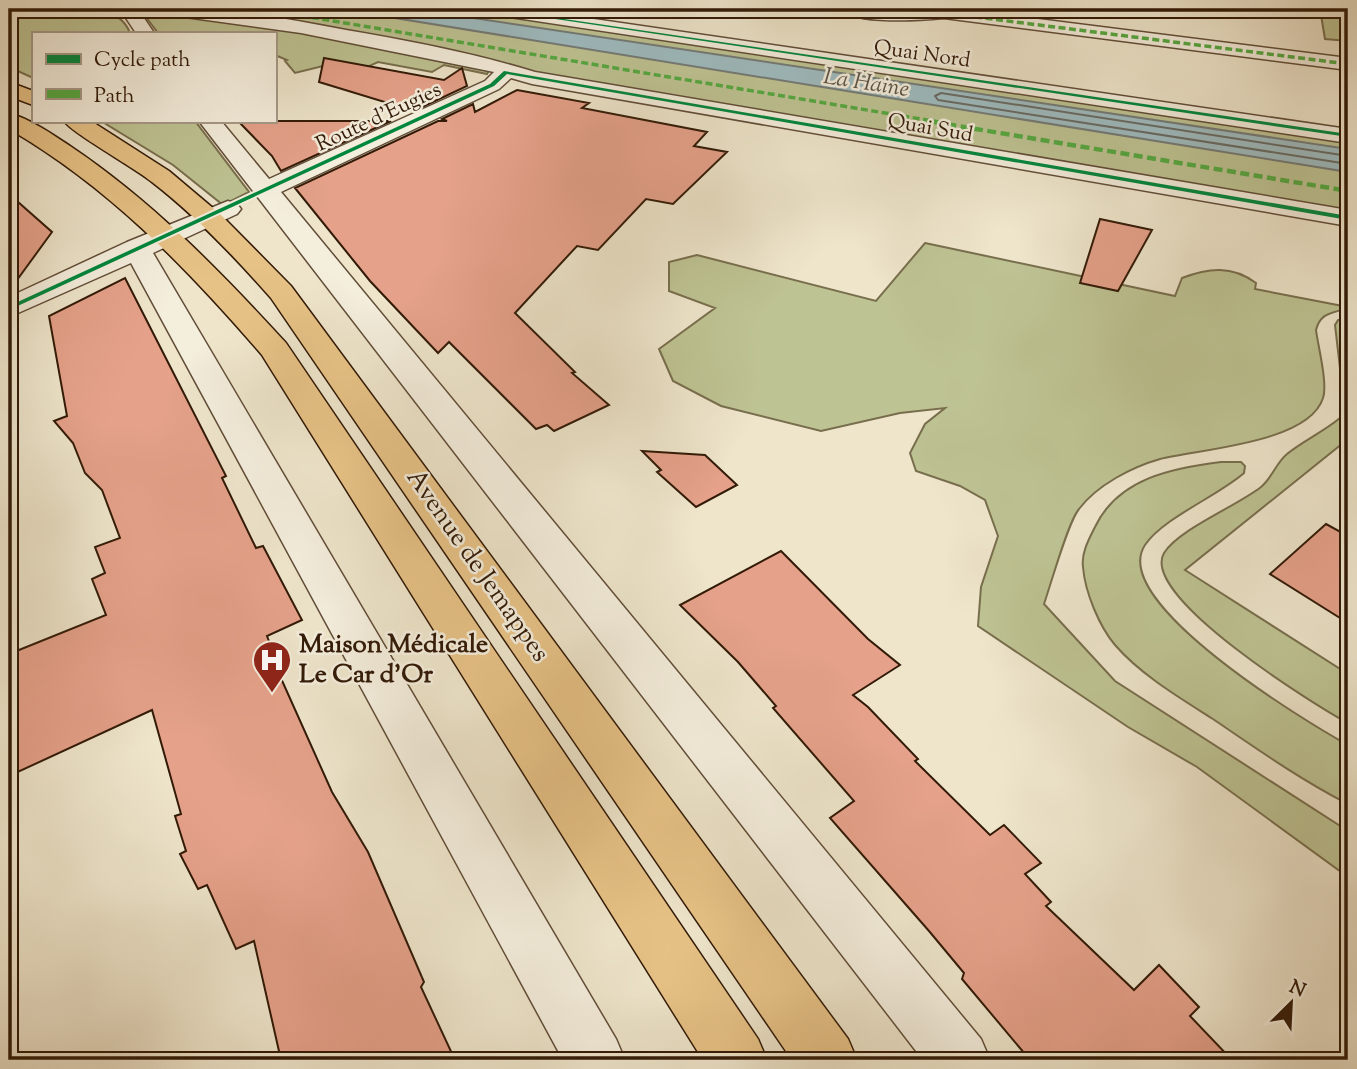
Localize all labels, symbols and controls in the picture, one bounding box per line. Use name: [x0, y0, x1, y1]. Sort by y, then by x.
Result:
legend: [32, 32, 276, 122]
street label: Quai Nord: [872, 33, 973, 77]
text: Cycle path: [94, 46, 191, 76]
water label: La Haine: [821, 61, 911, 107]
street label: Route d'Eugies: [311, 76, 447, 160]
text: Path: [94, 82, 135, 112]
street label: Quai Sud: [885, 107, 975, 151]
street label: Avenue de Jemappes: [396, 462, 558, 670]
place label: Maison Médicale Le Car d'Or: [299, 627, 488, 694]
hospital icon: Maison Médicale Le Car d'Or: [251, 639, 293, 694]
north arrow: [1256, 968, 1326, 1038]
text: N: [1284, 974, 1309, 1005]

